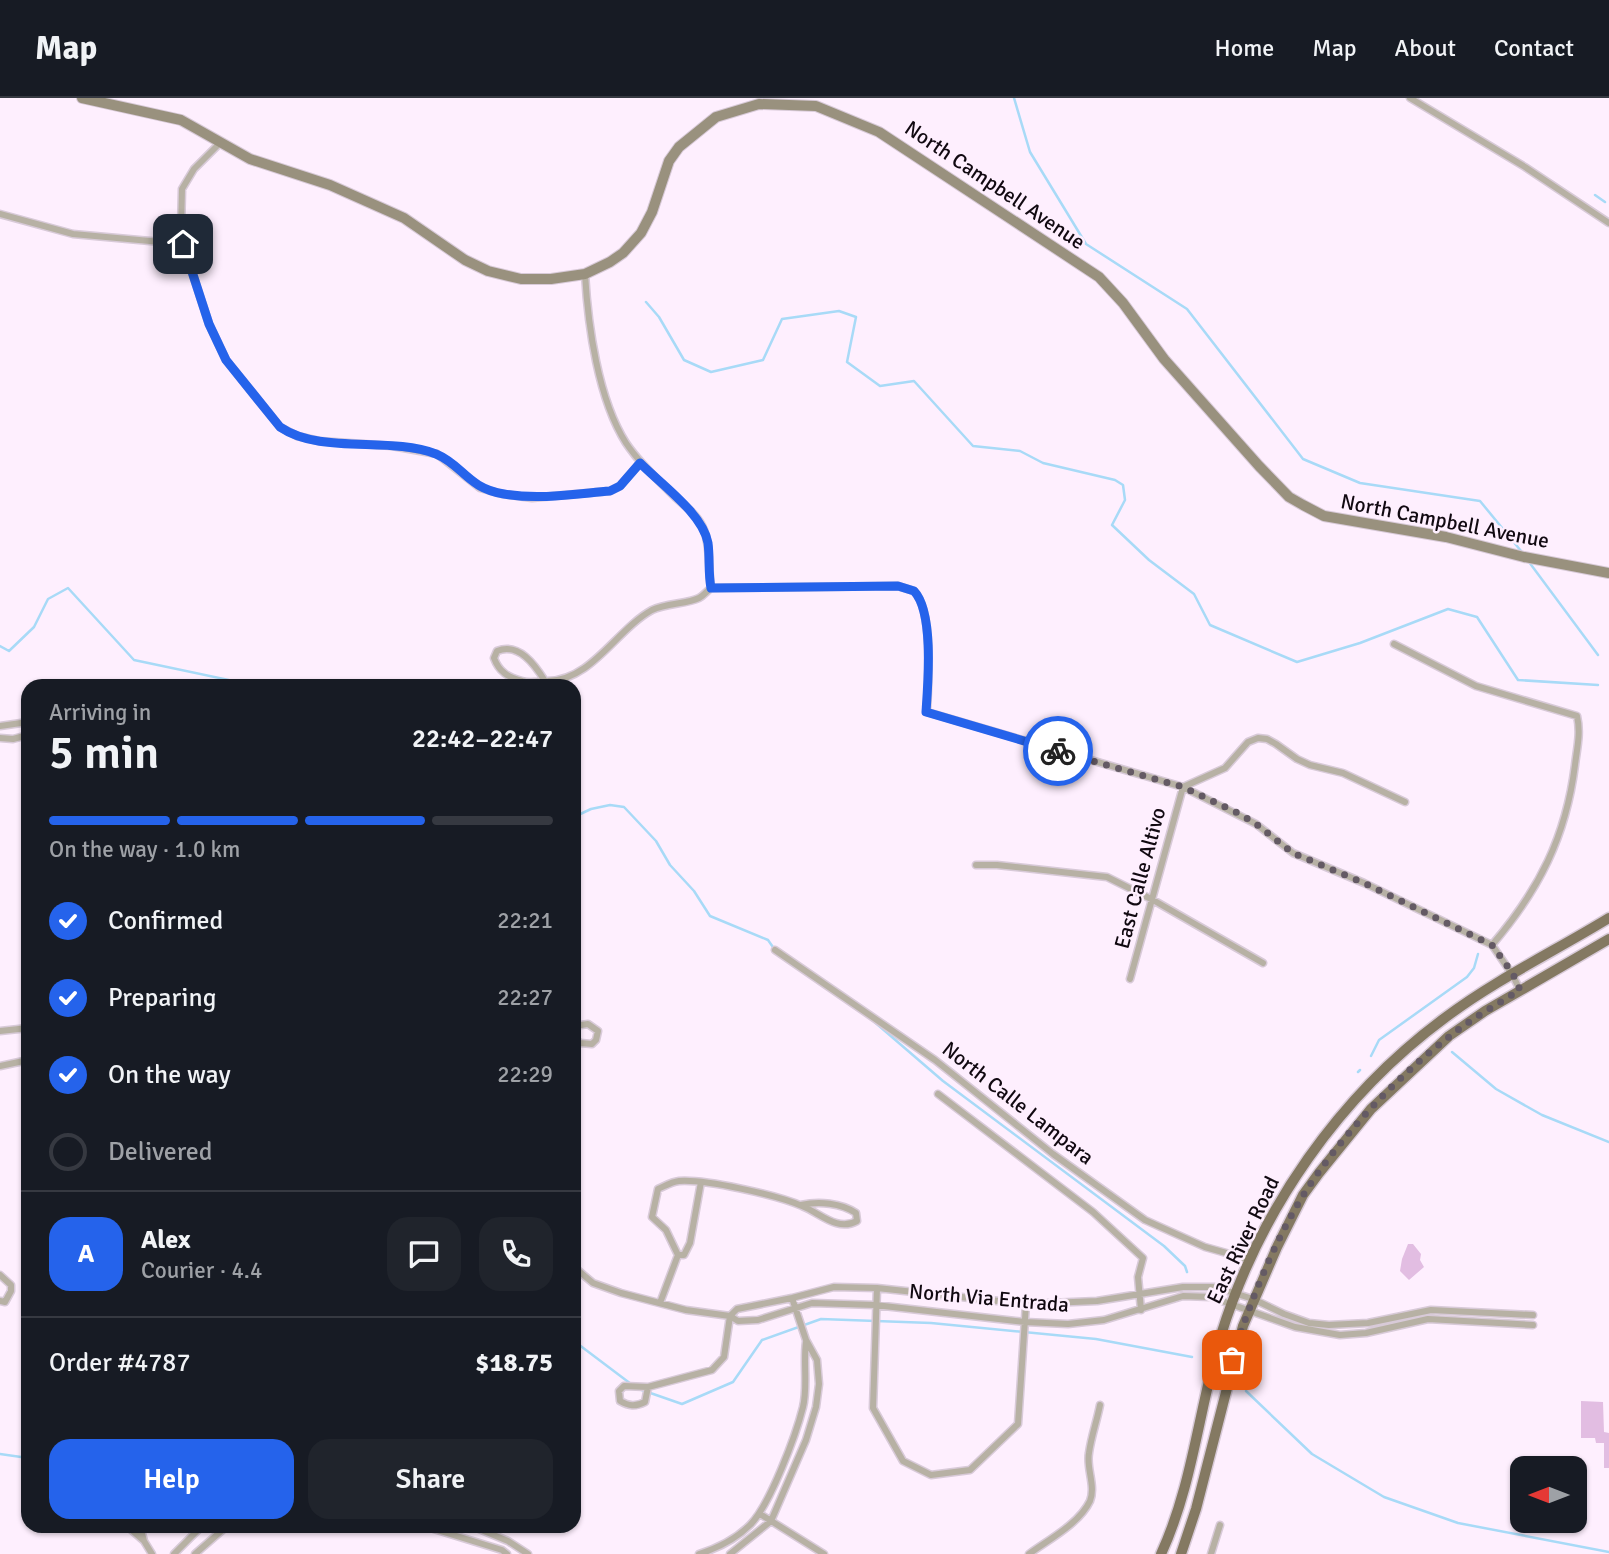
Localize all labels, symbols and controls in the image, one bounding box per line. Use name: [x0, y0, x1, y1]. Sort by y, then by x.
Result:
text: Map: [35, 28, 97, 69]
text: Home: [1214, 33, 1274, 63]
text: Map: [1312, 33, 1357, 63]
text: About: [1395, 33, 1456, 63]
text: Contact: [1494, 33, 1574, 63]
street label: North Campbell Avenue: [900, 115, 1090, 255]
pin: [153, 214, 213, 274]
icon: home: [164, 225, 202, 263]
street label: North Campbell Avenue: [1339, 488, 1551, 554]
text: Arriving in: [49, 698, 151, 727]
courier: [1023, 716, 1093, 786]
text: 22:42–22:47: [412, 723, 553, 755]
text: 5 min: [49, 725, 159, 781]
icon: bike: [1039, 732, 1077, 770]
street label: East Calle Altivo: [1109, 804, 1171, 952]
text: On the way · 1.0 km: [49, 835, 240, 864]
icon: check: [49, 902, 87, 940]
text: Confirmed: [108, 905, 223, 937]
text: 22:21: [497, 906, 553, 935]
icon: check: [49, 979, 87, 1017]
text: Preparing: [108, 982, 216, 1014]
text: 22:27: [497, 983, 553, 1012]
street label: North Calle Lampara: [937, 1036, 1099, 1170]
icon: check: [49, 1056, 87, 1094]
text: On the way: [108, 1059, 231, 1091]
text: 22:29: [497, 1060, 553, 1089]
text: Delivered: [108, 1136, 213, 1168]
street label: East River Road: [1201, 1172, 1285, 1308]
button: chat: [387, 1217, 461, 1291]
button: phone: [479, 1217, 553, 1291]
text: Alex: [141, 1224, 191, 1256]
text: A: [78, 1238, 94, 1270]
text: Courier · 4.4: [141, 1256, 262, 1285]
street label: North Via Entrada: [908, 1278, 1070, 1318]
pin: [1202, 1330, 1262, 1390]
icon: bag: [1213, 1341, 1251, 1379]
text: Order #4787: [49, 1347, 190, 1379]
text: $18.75: [475, 1347, 553, 1379]
button: Help: [49, 1439, 294, 1519]
button: Share: [308, 1439, 553, 1519]
north arrow: [1510, 1456, 1587, 1533]
map controls: [1510, 1456, 1587, 1533]

